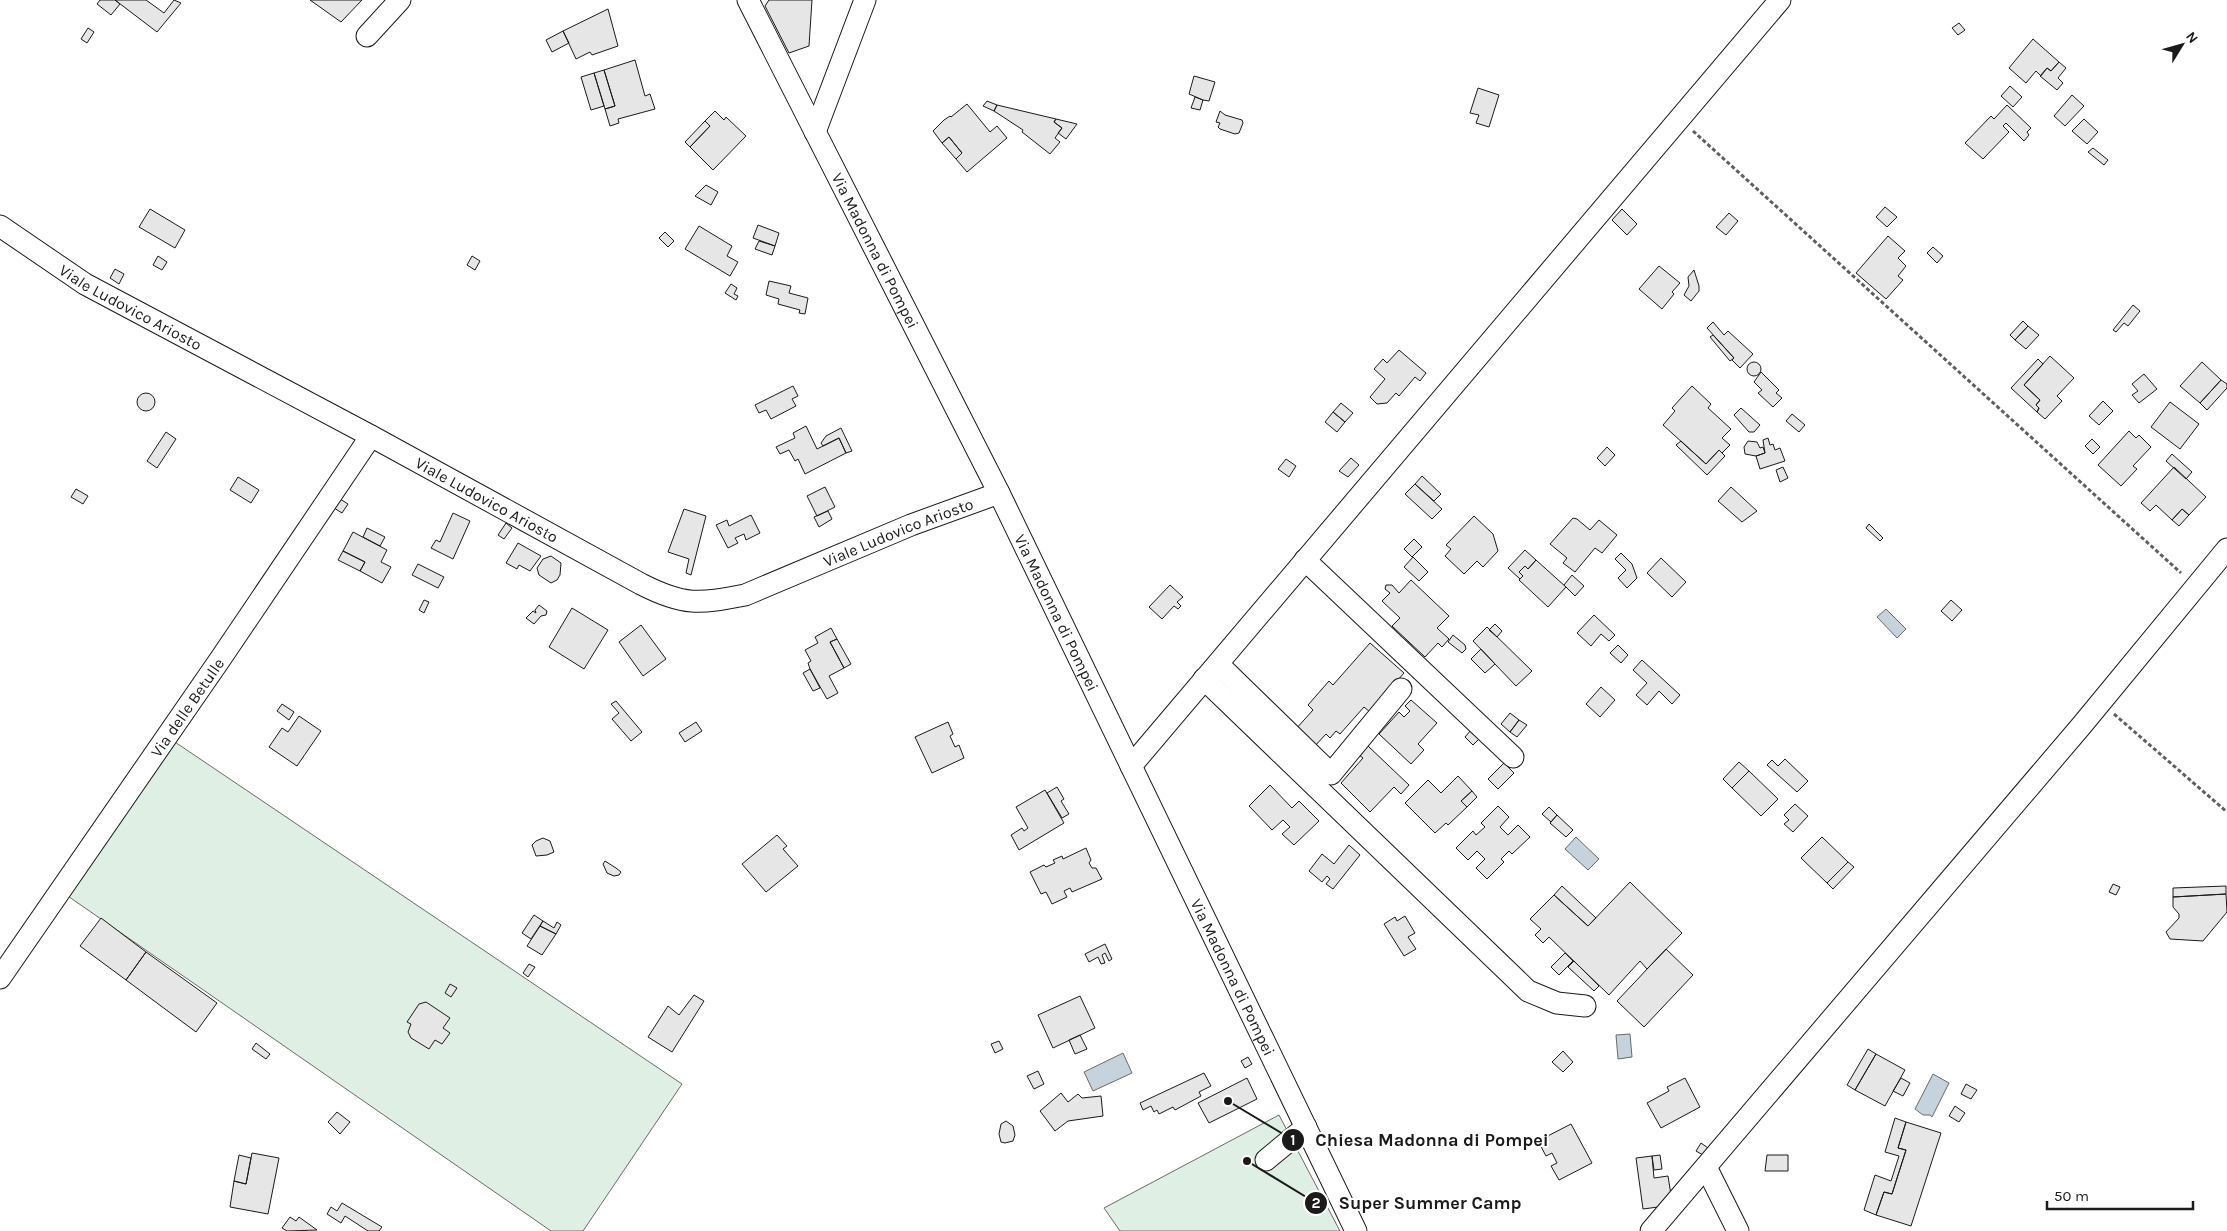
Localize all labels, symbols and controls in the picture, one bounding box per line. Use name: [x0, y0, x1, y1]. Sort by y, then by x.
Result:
north arrow: [2157, 20, 2207, 70]
text: N: [2182, 28, 2202, 47]
street label: Via Madonna di Pompei: [828, 170, 923, 332]
street label: Viale Ludovico Ariosto: [56, 260, 205, 354]
street label: Viale Ludovico Ariosto: [412, 453, 561, 547]
street label: Viale Ludovico Ariosto: [820, 494, 976, 571]
street label: Via Madonna di Pompei: [1010, 531, 1102, 694]
street label: Via delle Betulle: [147, 654, 228, 761]
street label: Via Madonna di Pompei: [1187, 896, 1279, 1059]
callout: Chiesa Madonna di Pompei: [1280, 1123, 1558, 1156]
text: Chiesa Madonna di Pompei: [1315, 1129, 1549, 1151]
text: 1: [1290, 1131, 1296, 1149]
scale bar: [2047, 1178, 2193, 1210]
callout: Super Summer Camp: [1304, 1186, 1532, 1219]
text: 50 m: [2054, 1187, 2089, 1205]
text: Super Summer Camp: [1339, 1192, 1522, 1214]
text: 2: [1311, 1194, 1321, 1212]

